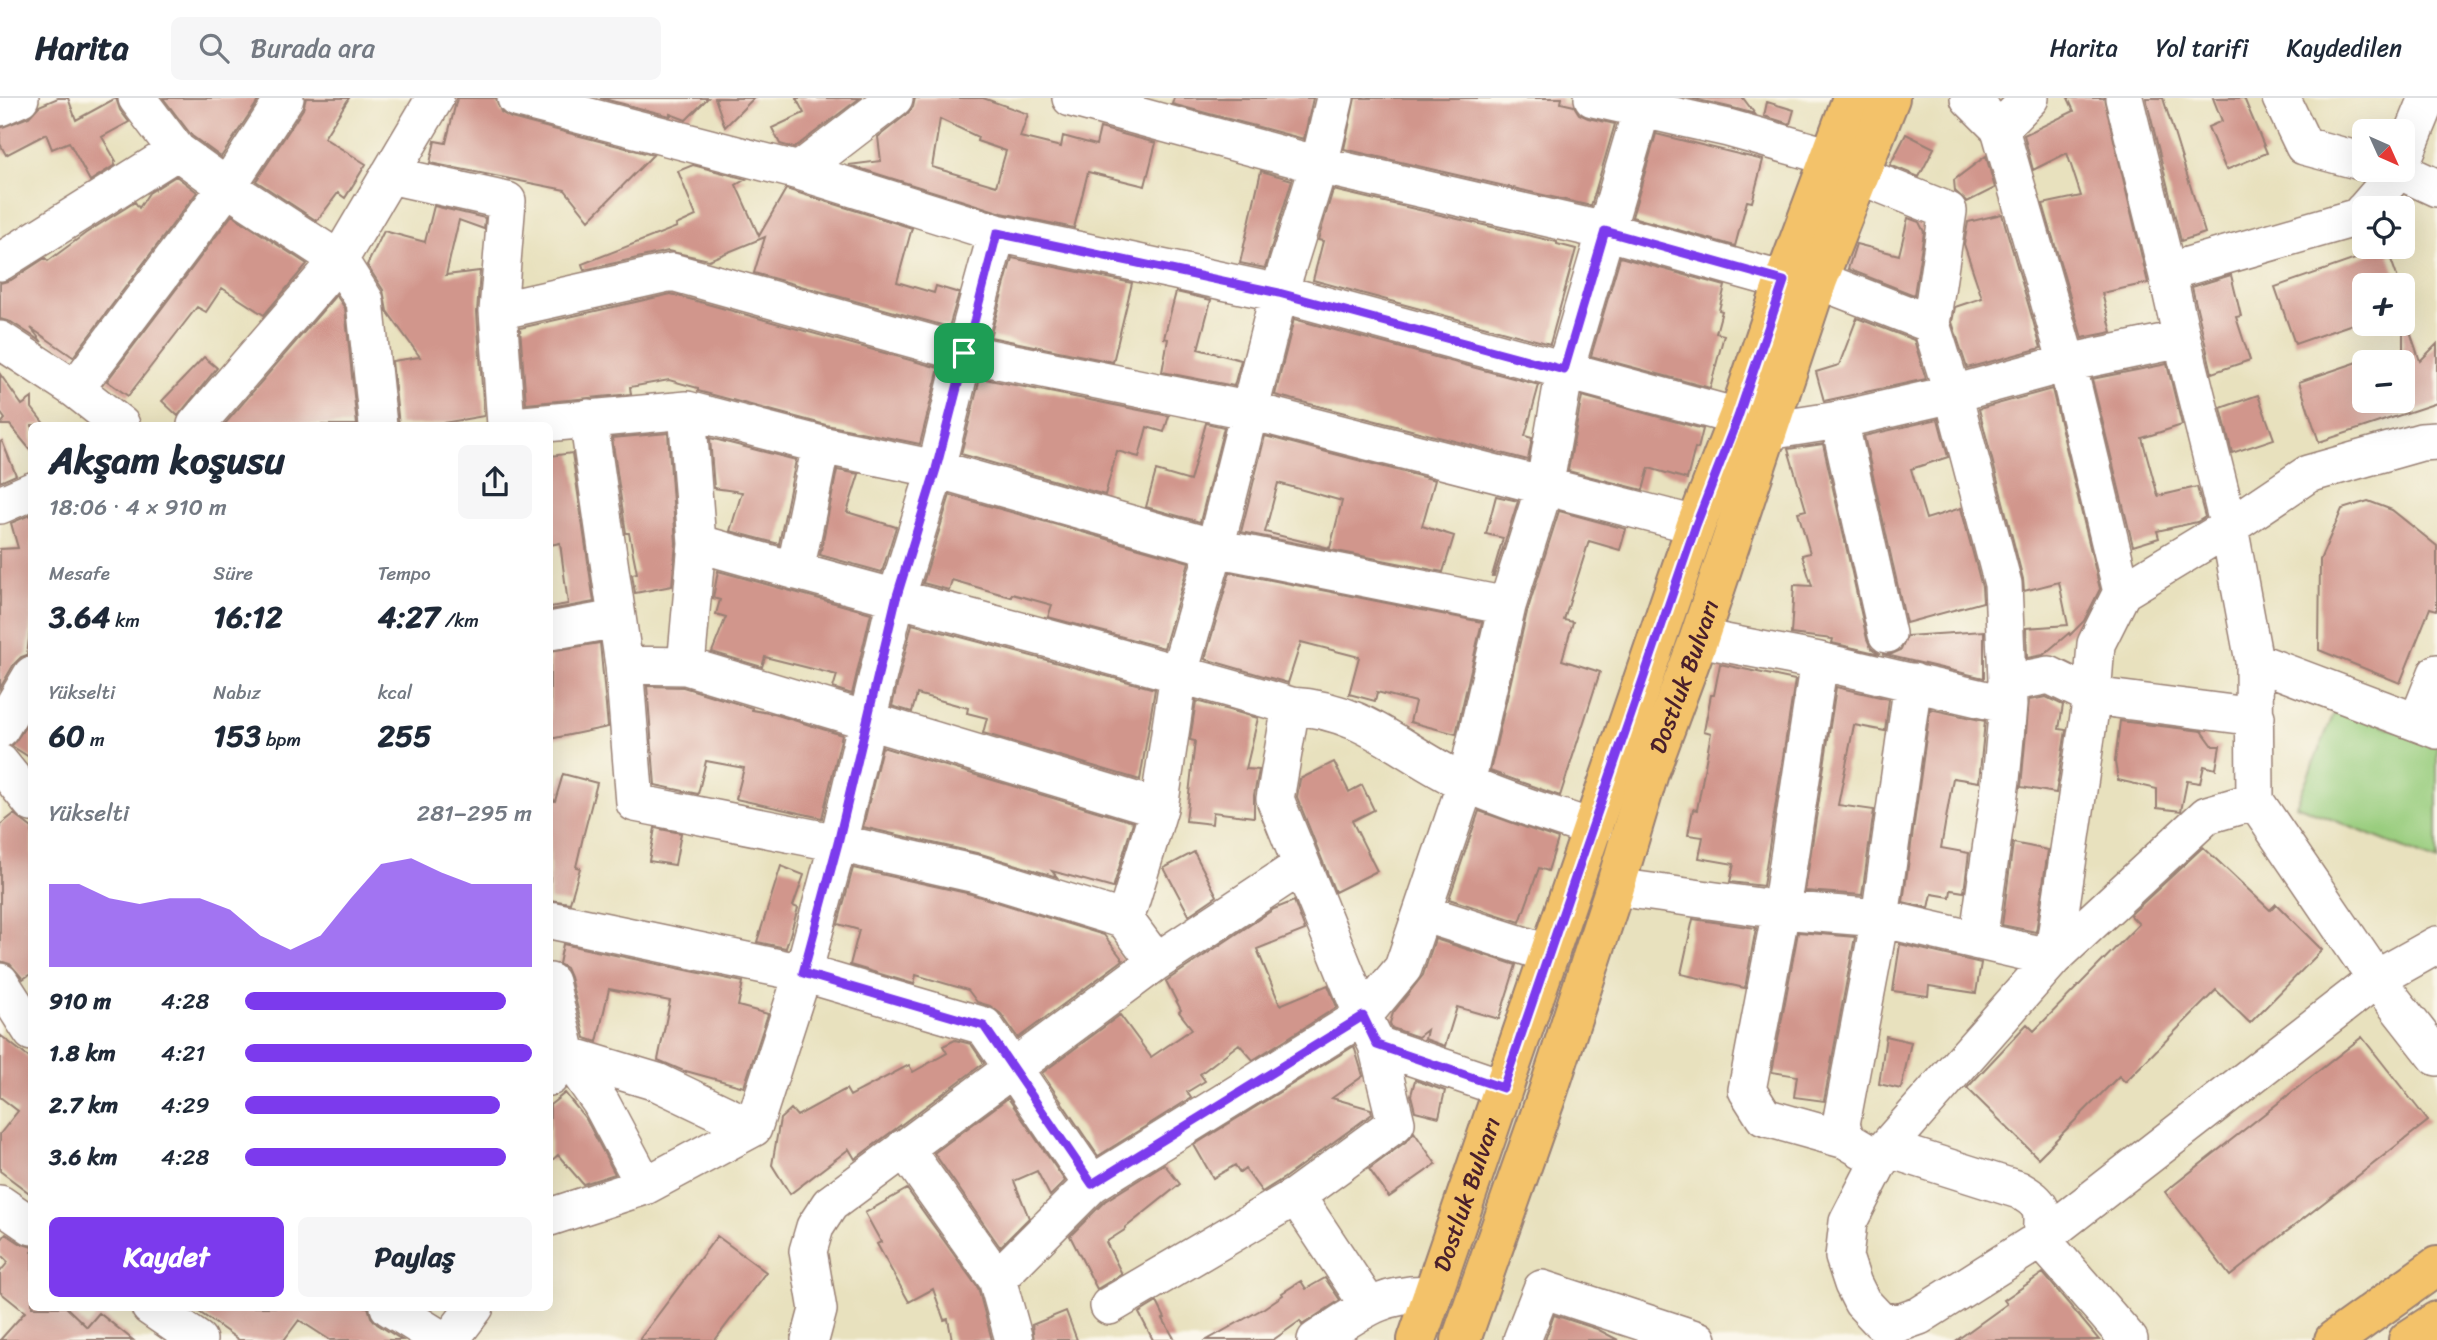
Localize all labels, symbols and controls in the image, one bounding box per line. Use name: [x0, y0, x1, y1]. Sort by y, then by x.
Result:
search box: [171, 17, 661, 80]
text: Harita: [35, 19, 129, 77]
text: Burada ara: [251, 25, 375, 71]
text: Harita: [2050, 27, 2118, 69]
text: Yol tarifi: [2156, 27, 2249, 69]
text: Kaydedilen: [2287, 27, 2402, 69]
icon: search: [195, 29, 233, 67]
north arrow: [2352, 119, 2415, 182]
map controls: [2352, 119, 2415, 413]
button: locate: [2352, 196, 2415, 259]
button: +: [2352, 273, 2415, 336]
pin: [934, 323, 994, 383]
icon: arrive: [945, 334, 983, 372]
button: −: [2352, 350, 2415, 413]
text: Akşam koşusu: [49, 427, 285, 494]
button: share: [458, 445, 532, 519]
text: 18:06 · 4 × 910 m: [49, 487, 227, 528]
text: Mesafe: [49, 557, 110, 590]
text: Süre: [213, 557, 253, 590]
text: Tempo: [378, 557, 431, 590]
text: 3.64: [49, 590, 110, 644]
text: 16:12: [213, 590, 282, 644]
text: 4:27: [378, 590, 440, 644]
street label: Dostluk Bulvarı: [1637, 594, 1731, 760]
text: km: [110, 604, 140, 637]
text: /km: [440, 604, 479, 637]
text: Yükselti: [49, 676, 115, 709]
text: Nabız: [213, 676, 261, 709]
text: kcal: [378, 676, 412, 709]
text: 60: [49, 709, 85, 763]
text: 153: [213, 709, 261, 763]
text: 255: [378, 709, 432, 763]
text: m: [85, 723, 105, 756]
text: bpm: [261, 723, 301, 756]
text: Yükselti: [49, 793, 129, 834]
text: 281–295 m: [417, 793, 532, 834]
text: 910 m: [49, 981, 111, 1022]
text: 4:28: [161, 981, 209, 1022]
text: 1.8 km: [49, 1033, 116, 1074]
text: 4:21: [161, 1033, 205, 1074]
text: 2.7 km: [49, 1085, 118, 1126]
text: 4:29: [161, 1085, 210, 1126]
street label: Dostluk Bulvarı: [1421, 1111, 1513, 1277]
text: 3.6 km: [49, 1137, 118, 1178]
text: 4:28: [161, 1137, 209, 1178]
button: Kaydet: [49, 1217, 284, 1297]
button: Paylaş: [298, 1217, 532, 1297]

